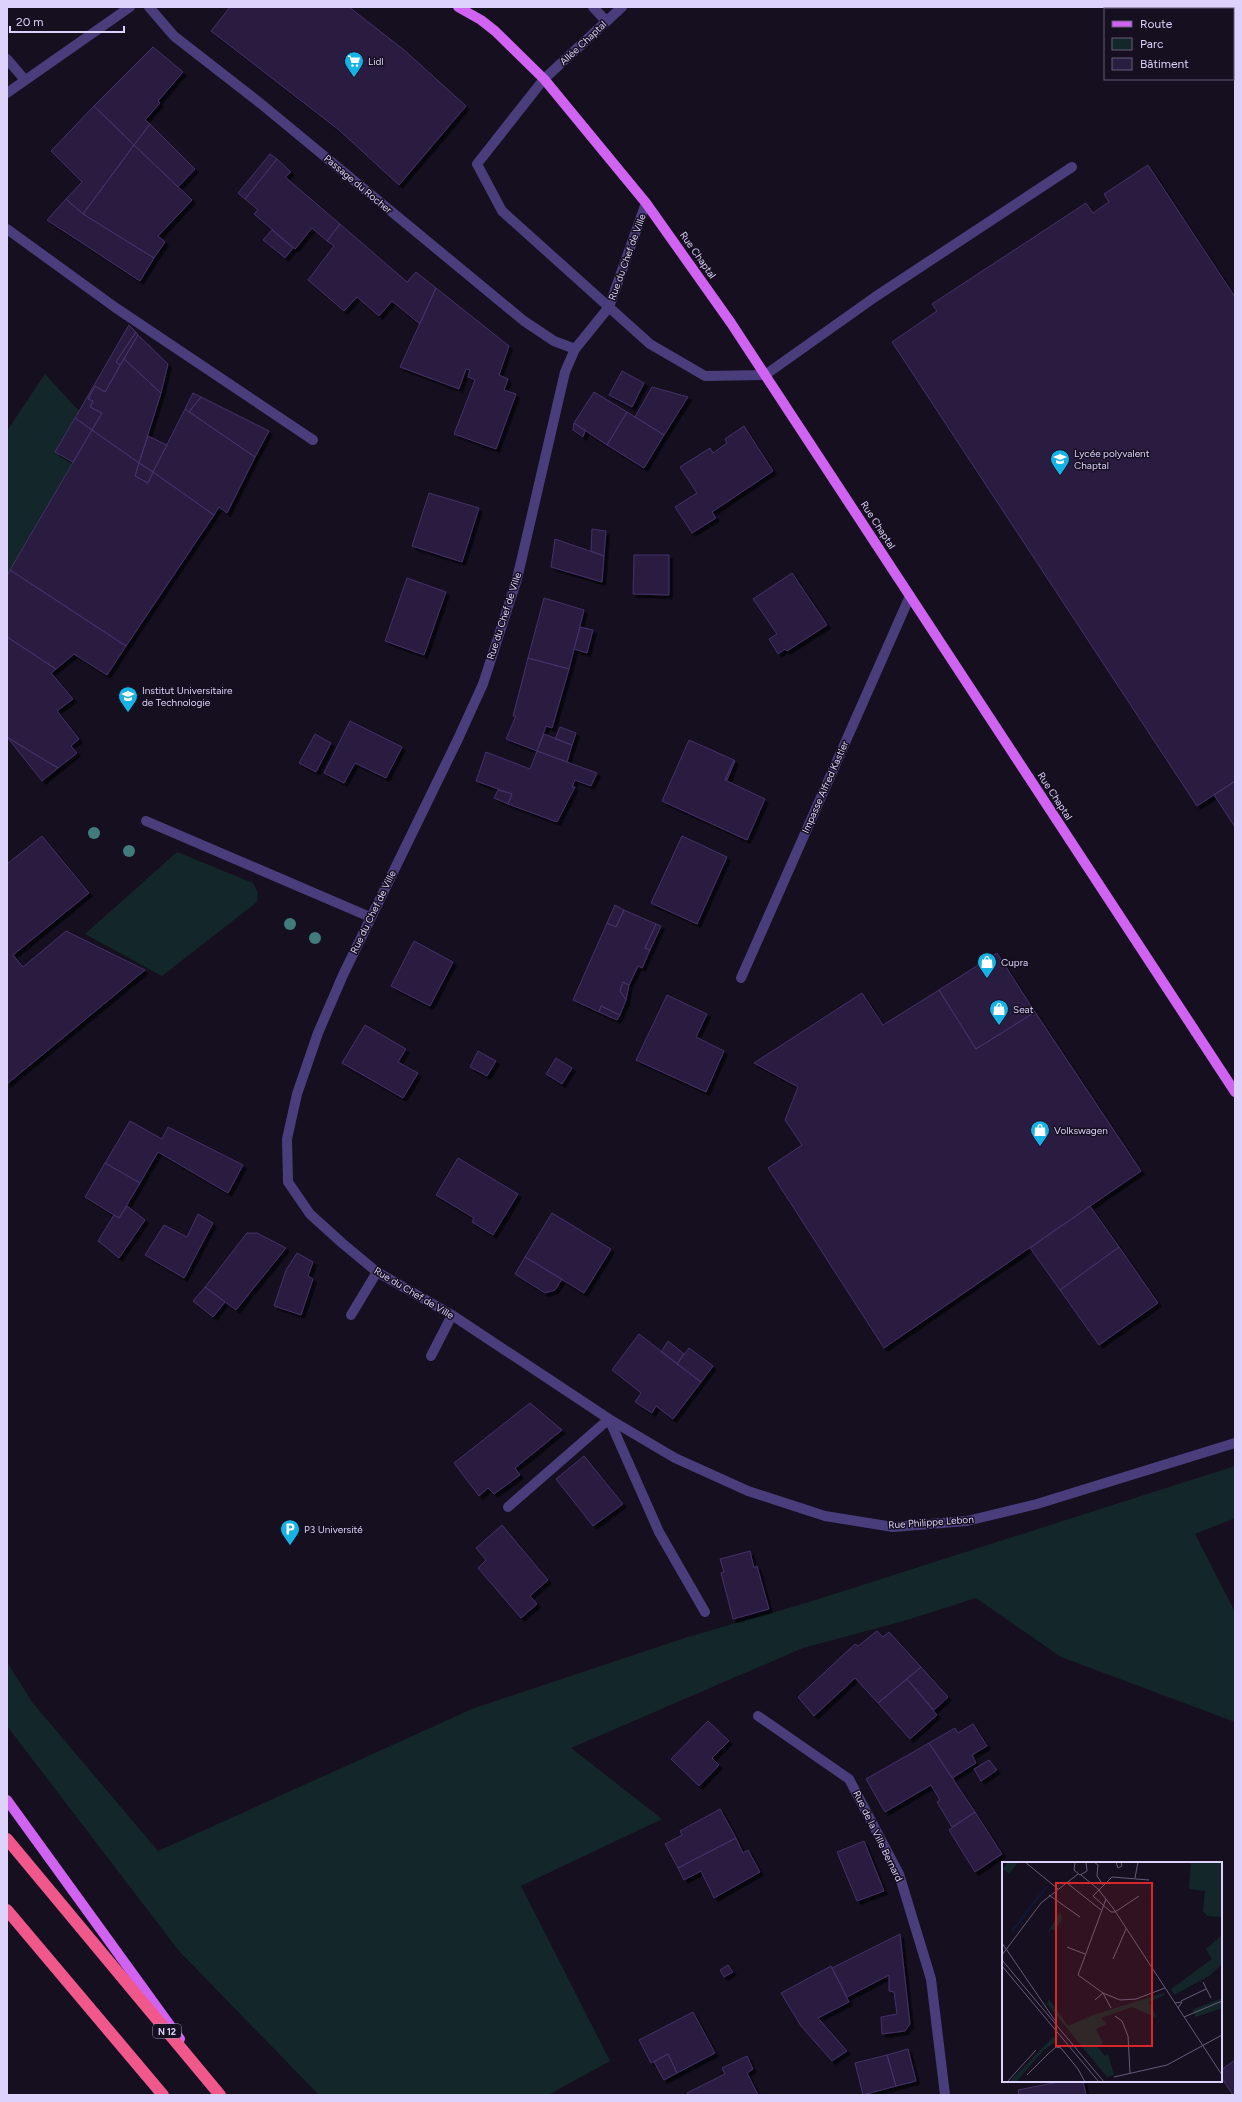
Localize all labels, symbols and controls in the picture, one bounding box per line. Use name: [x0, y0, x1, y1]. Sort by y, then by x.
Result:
scale bar: [10, 8, 124, 34]
legend: [1104, 8, 1234, 80]
text: 20 m: [16, 15, 44, 29]
text: Route: [1140, 17, 1173, 31]
street label: Allée Chaptal: [557, 18, 609, 68]
text: Parc: [1140, 37, 1164, 51]
supermarket icon: Lidl: [343, 50, 365, 78]
place label: Lidl: [368, 55, 384, 68]
text: Bâtiment: [1140, 57, 1189, 71]
street label: Passage du Rocher: [321, 152, 395, 217]
street label: Rue du Chef de Ville: [605, 212, 649, 302]
street label: Rue Chaptal: [677, 229, 719, 281]
place label: Lycée polyvalent Chaptal: [1074, 447, 1150, 472]
school or university icon: Lycée polyvalent Chaptal: [1049, 448, 1071, 476]
street label: Rue Chaptal: [858, 499, 898, 551]
street label: Rue du Chef de Ville: [484, 570, 524, 661]
place label: Institut Universitaire de Technologie: [142, 684, 233, 709]
school or university icon: Institut Universitaire de Technologie: [117, 685, 139, 713]
street label: Impasse Alfred Kastler: [799, 738, 852, 835]
street label: Rue Chaptal: [1035, 770, 1075, 822]
street label: Rue du Chef de Ville: [347, 868, 399, 956]
shop icon: Cupra: [976, 951, 998, 979]
place label: Cupra: [1001, 956, 1028, 969]
shop icon: Seat: [988, 998, 1010, 1026]
place label: Seat: [1013, 1003, 1034, 1016]
shop icon: Volkswagen: [1029, 1119, 1051, 1147]
place label: Volkswagen: [1054, 1124, 1108, 1137]
street label: Rue du Chef de Ville: [372, 1264, 457, 1322]
street label: Rue Philippe Lebon: [888, 1513, 975, 1531]
parking icon: P3 Université: [279, 1518, 301, 1546]
place label: P3 Université: [304, 1523, 363, 1536]
street label: Rue de la Ville Bernard: [850, 1788, 906, 1884]
inset map: [1002, 1862, 1222, 2082]
road number: N 12: [153, 2024, 181, 2038]

